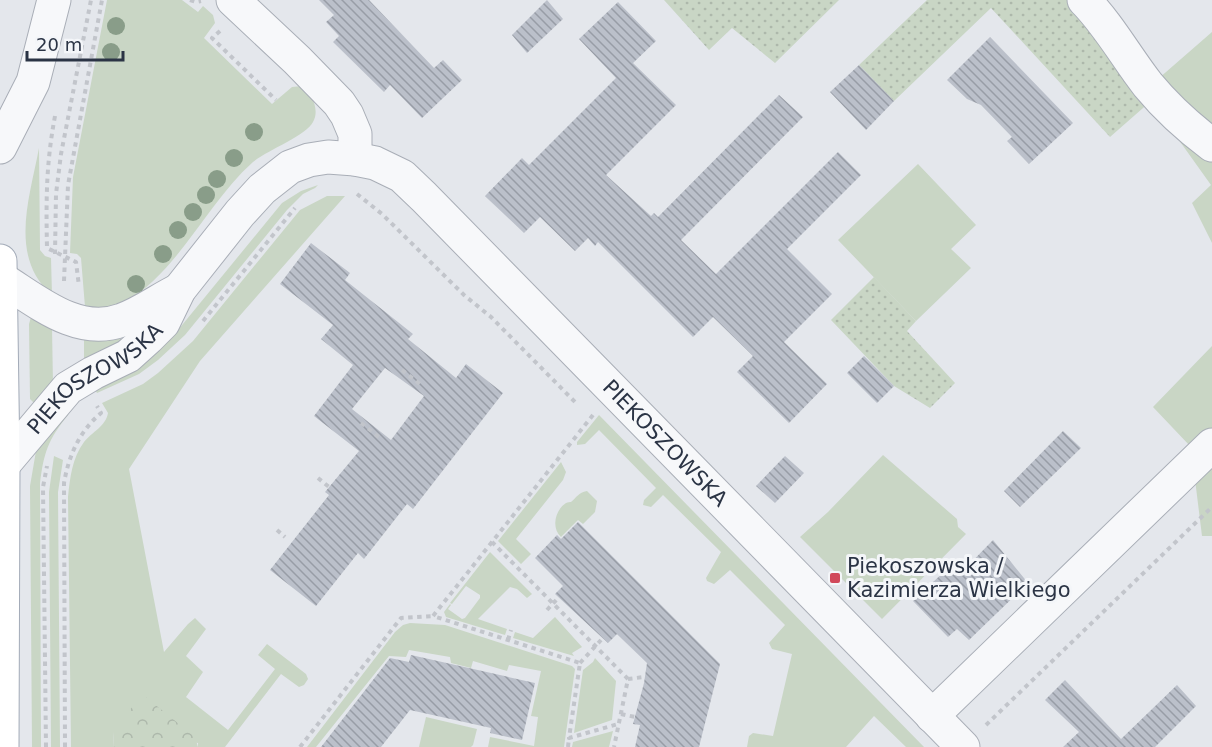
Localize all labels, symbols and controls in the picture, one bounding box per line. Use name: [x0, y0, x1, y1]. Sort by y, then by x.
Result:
scale bar: [27, 24, 123, 62]
text: 20 m: [36, 34, 82, 55]
street label: PIEKOSZOWSKA: [22, 318, 168, 439]
street label: PIEKOSZOWSKA: [598, 375, 733, 512]
place label: Piekoszowska / Kazimierza Wielkiego: [847, 554, 1071, 602]
marker: Piekoszowska / Kazimierza Wielkiego: [828, 571, 842, 585]

